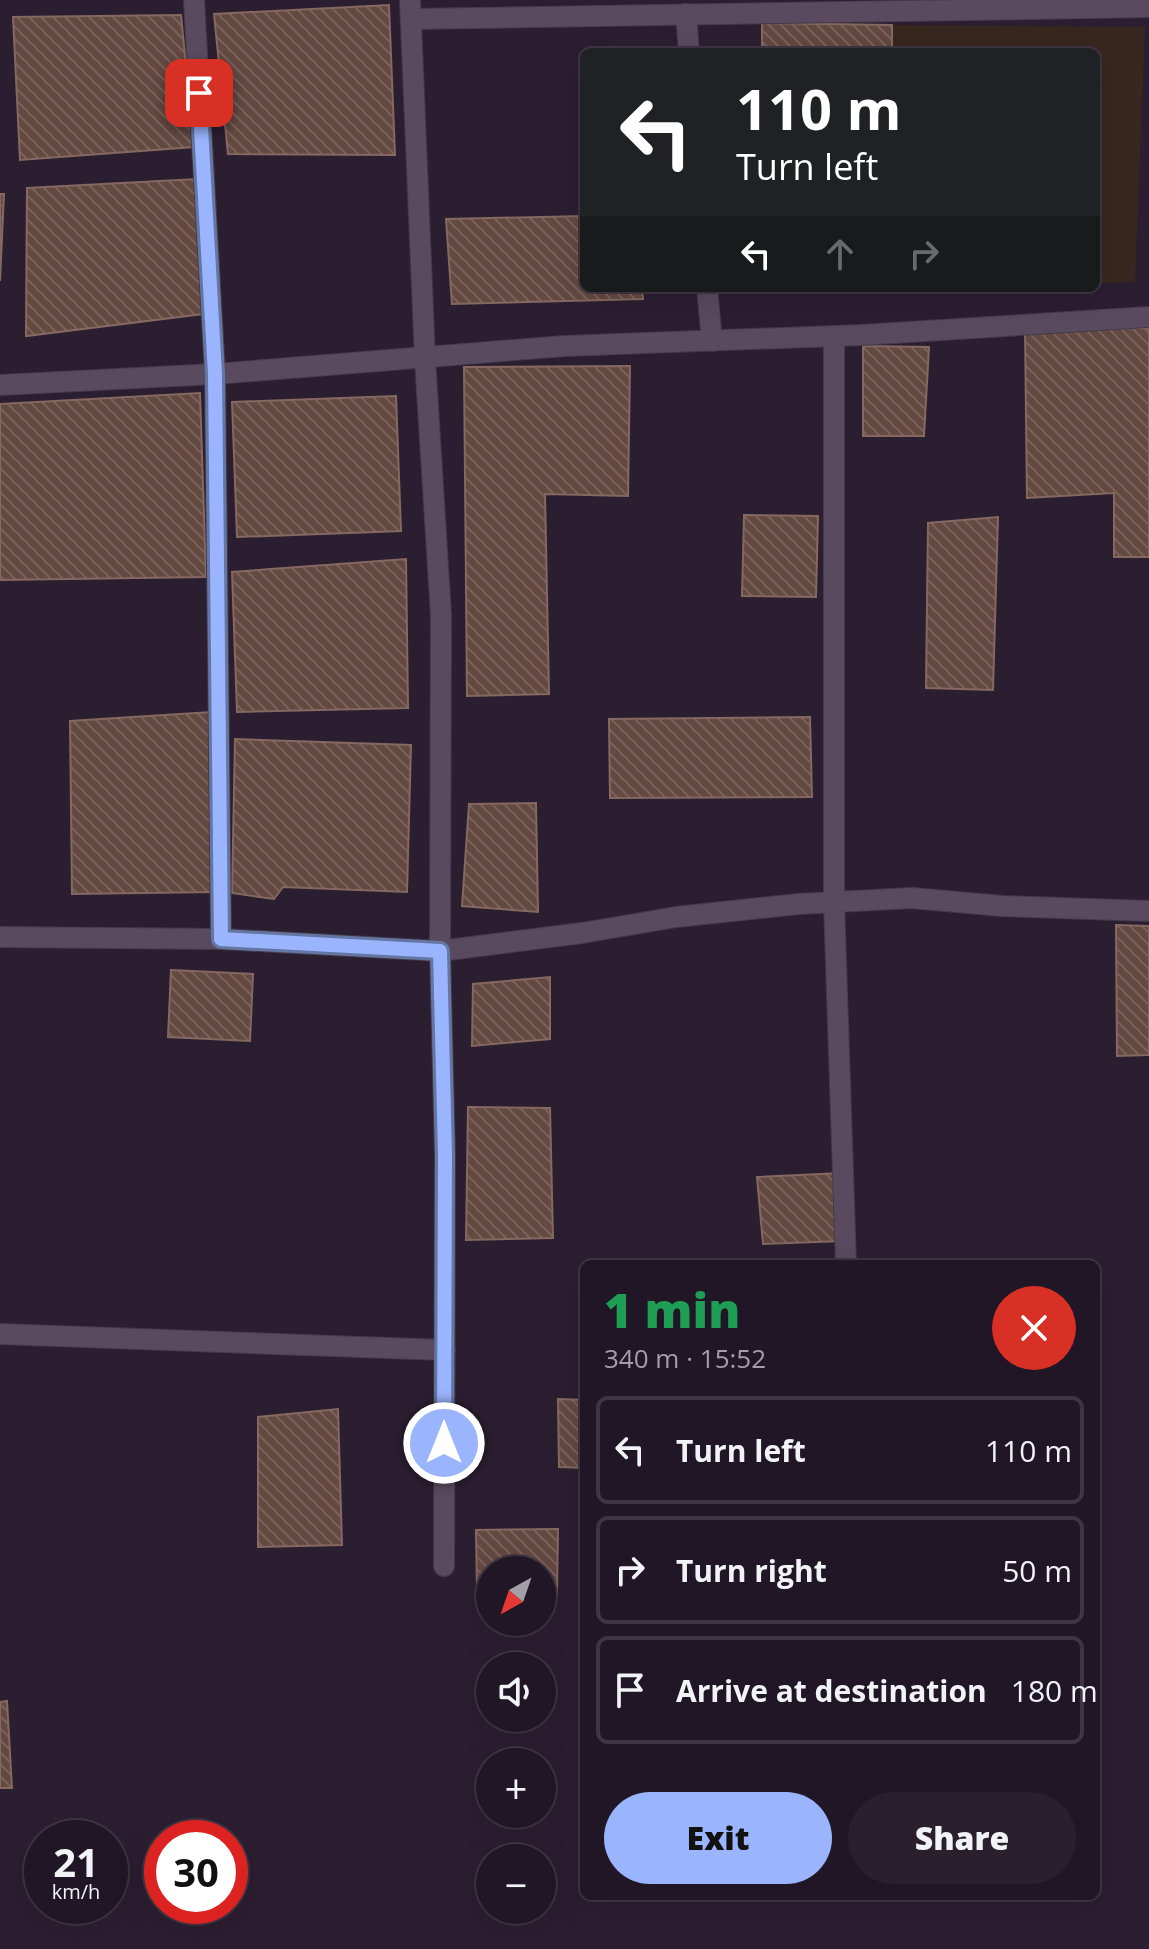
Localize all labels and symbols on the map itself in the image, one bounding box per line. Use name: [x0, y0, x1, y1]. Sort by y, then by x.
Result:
pin: [165, 59, 233, 127]
position arrow: [402, 1401, 486, 1485]
north arrow: [476, 1556, 556, 1636]
speed limit sign: 30: [144, 1820, 248, 1924]

